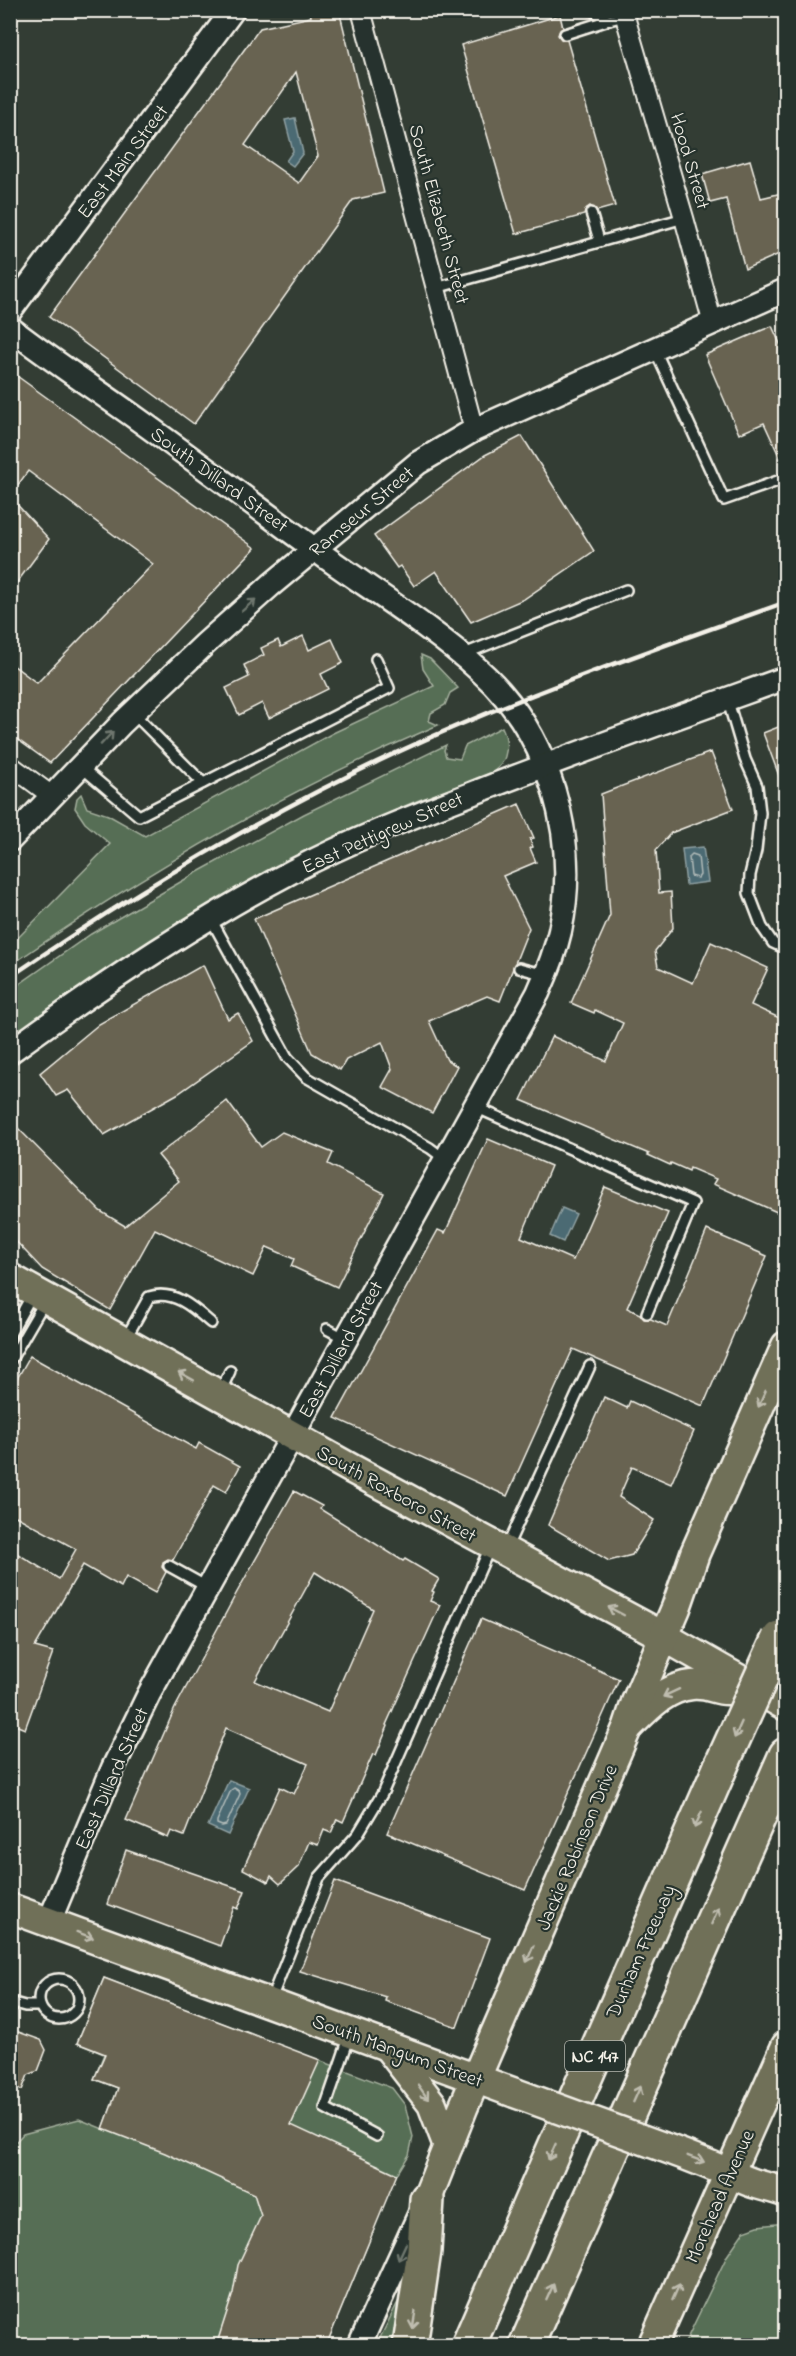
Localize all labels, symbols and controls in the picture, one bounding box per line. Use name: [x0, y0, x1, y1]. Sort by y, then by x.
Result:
street label: East Main Street: [71, 99, 177, 226]
street label: Hood Street: [661, 110, 716, 214]
street label: South Elizabeth Street: [400, 121, 476, 308]
street label: South Dillard Street: [143, 421, 294, 541]
street label: Ramseur Street: [304, 460, 422, 566]
one-way arrow: [241, 598, 256, 612]
one-way arrow: [100, 731, 114, 746]
street label: East Pettigrew Street: [298, 786, 469, 884]
street label: East Dillard Street: [292, 1276, 392, 1424]
one-way arrow: [178, 1370, 195, 1382]
one-way arrow: [756, 1390, 767, 1408]
street label: South Roxboro Street: [310, 1439, 481, 1551]
one-way arrow: [608, 1605, 625, 1617]
one-way arrow: [662, 1687, 680, 1699]
street label: East Dillard Street: [69, 1703, 158, 1855]
one-way arrow: [731, 1720, 743, 1738]
street label: Jackie Robinson Drive: [530, 1760, 626, 1935]
one-way arrow: [692, 1810, 703, 1828]
street label: Durham Freeway: [599, 1881, 685, 2024]
one-way arrow: [710, 1907, 721, 1926]
one-way arrow: [75, 1930, 94, 1941]
one-way arrow: [524, 1944, 536, 1962]
street label: South Mangum Street: [307, 2008, 487, 2098]
road number: NC 147: [565, 2041, 625, 2071]
one-way arrow: [417, 2084, 429, 2100]
one-way arrow: [631, 2086, 643, 2104]
street label: Morehead Avenue: [679, 2126, 764, 2268]
one-way arrow: [546, 2143, 558, 2161]
one-way arrow: [686, 2154, 704, 2165]
one-way arrow: [396, 2243, 407, 2261]
one-way arrow: [671, 2283, 682, 2302]
one-way arrow: [544, 2284, 556, 2302]
one-way arrow: [409, 2309, 420, 2329]

